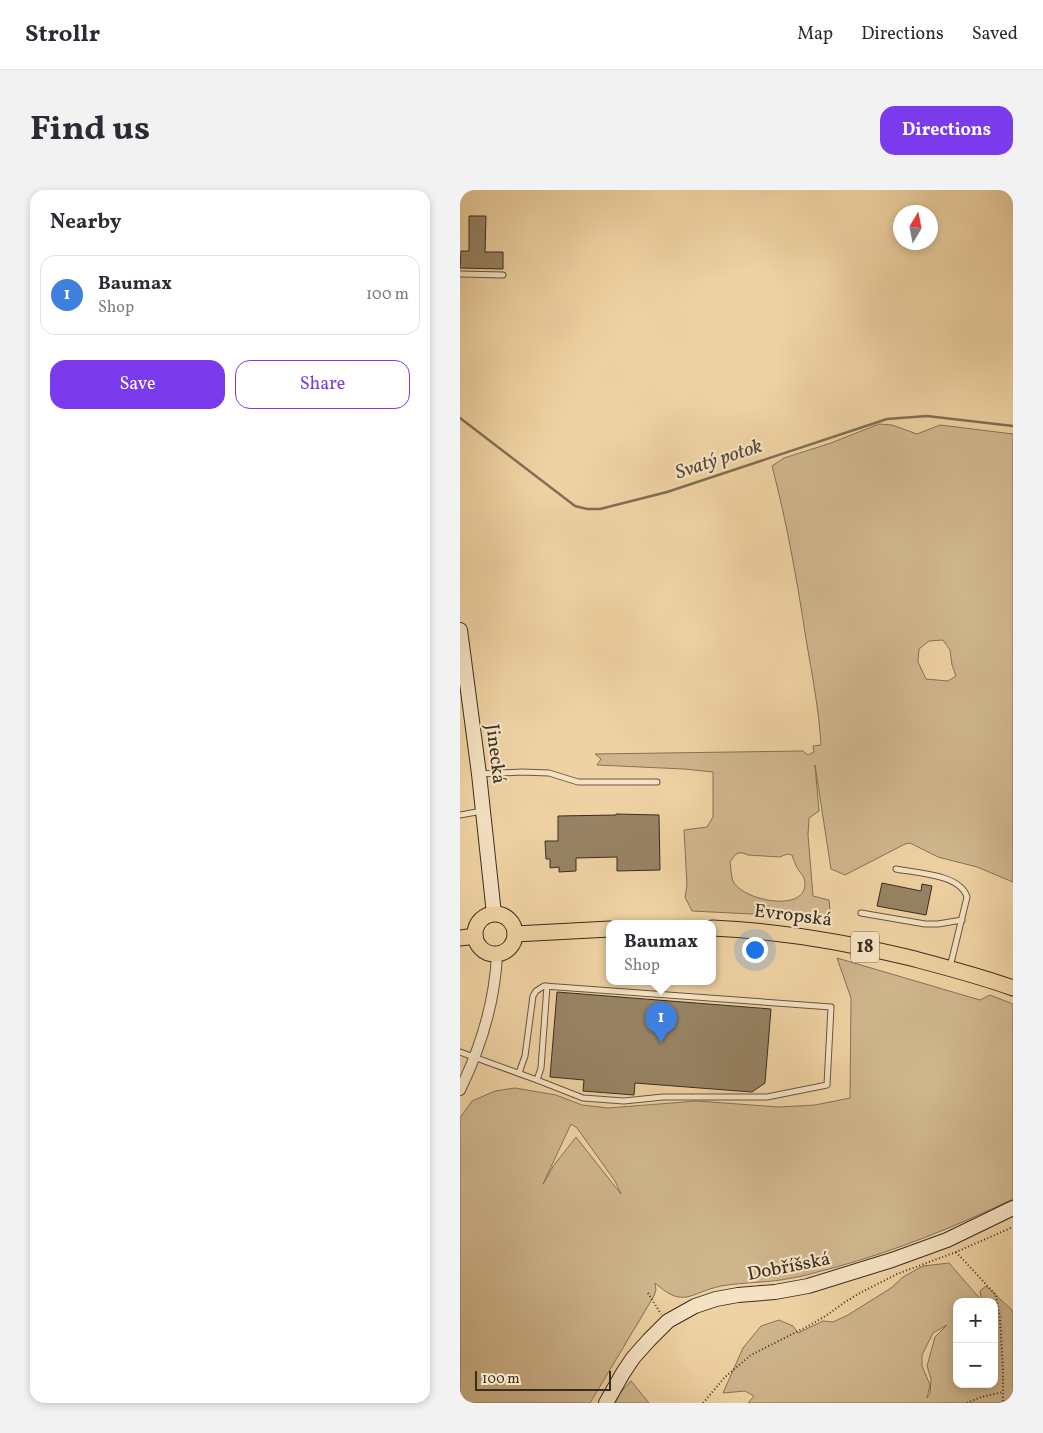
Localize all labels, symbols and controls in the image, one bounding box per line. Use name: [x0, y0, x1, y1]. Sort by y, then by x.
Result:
text: Strollr: [25, 18, 100, 52]
text: Map: [797, 22, 833, 47]
text: Directions: [861, 22, 944, 47]
text: Saved: [972, 22, 1018, 47]
text: Find us: [30, 106, 150, 154]
button: Directions: [880, 106, 1013, 155]
north arrow: [893, 205, 938, 250]
text: Nearby: [50, 208, 121, 237]
text: Baumax: [98, 271, 172, 297]
text: 1: [64, 284, 70, 306]
text: 100 m: [366, 284, 409, 306]
text: Shop: [98, 297, 134, 319]
button: Save: [50, 360, 225, 409]
button: Share: [235, 360, 410, 409]
water label: Svatý potok: [672, 433, 766, 487]
street label: Jinecká: [478, 723, 512, 785]
street label: Evropská: [753, 898, 833, 934]
popup: [606, 920, 716, 985]
text: Baumax: [624, 929, 698, 955]
road number: 18: [851, 932, 879, 962]
your location: [742, 937, 768, 963]
text: Shop: [624, 955, 660, 977]
pin: 1: [645, 1002, 677, 1043]
street label: Dobříšská: [745, 1246, 833, 1288]
map controls: [953, 1298, 998, 1388]
button: +: [953, 1298, 998, 1343]
button: −: [953, 1343, 998, 1388]
scale bar: [475, 1368, 611, 1391]
text: 100 m: [482, 1370, 520, 1389]

